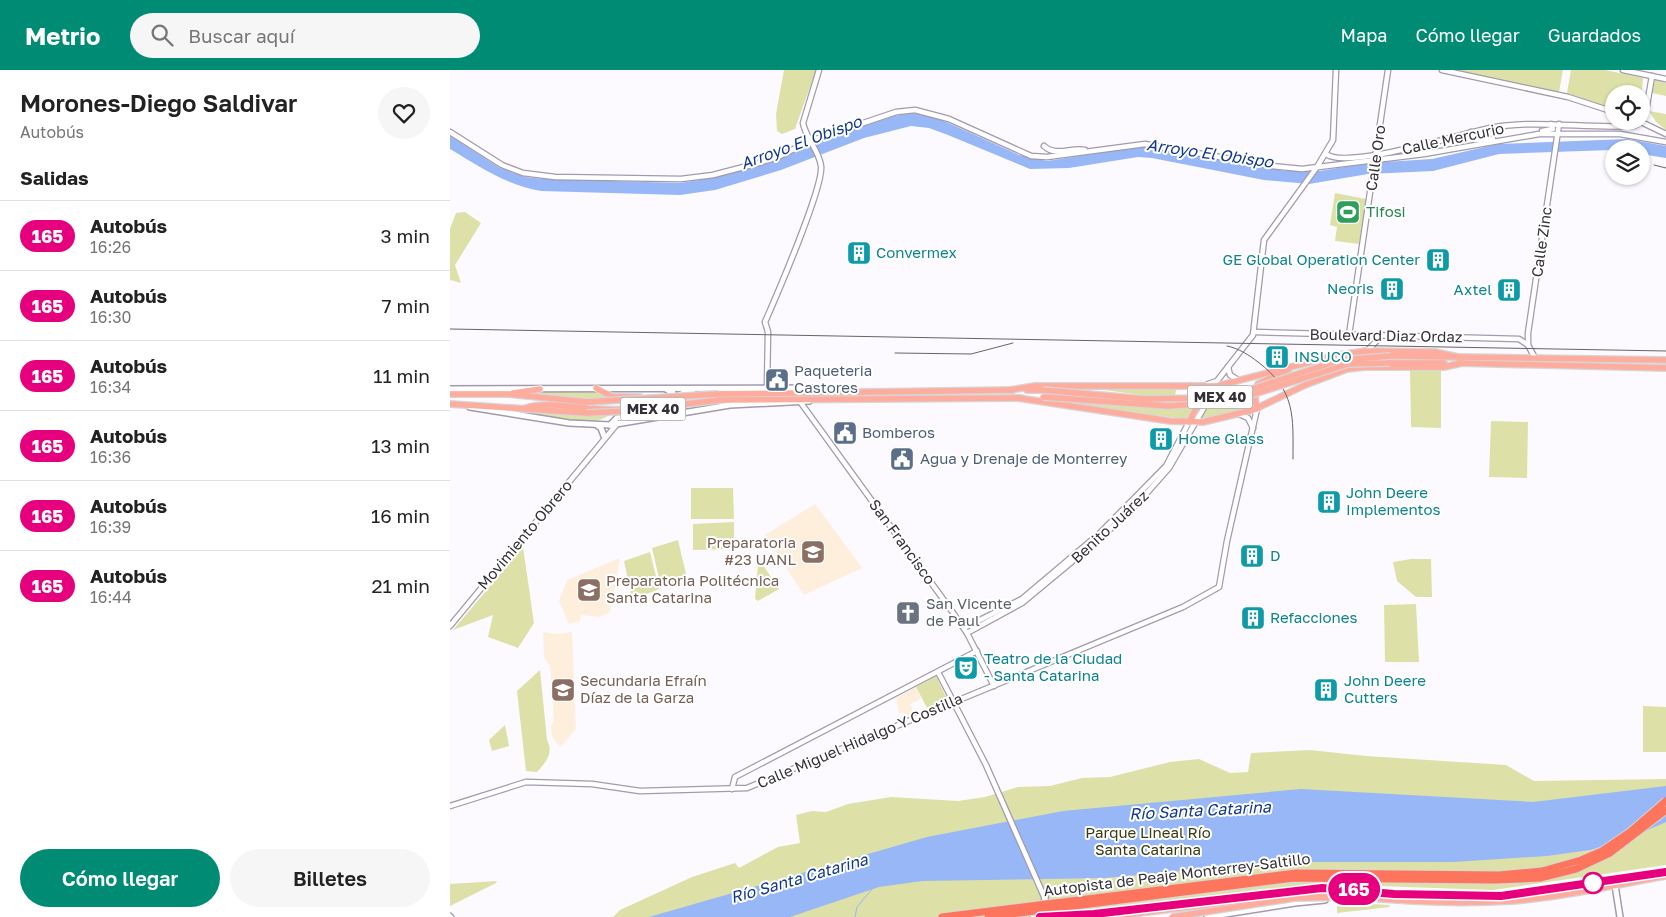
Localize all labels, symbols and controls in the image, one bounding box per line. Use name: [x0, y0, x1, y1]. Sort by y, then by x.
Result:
search box: [130, 13, 480, 58]
text: Metrio: [25, 21, 100, 50]
icon: search: [148, 21, 176, 49]
text: Buscar aquí: [188, 24, 295, 47]
text: Mapa: [1341, 24, 1387, 46]
text: Cómo llegar: [1415, 24, 1520, 46]
text: Guardados: [1548, 24, 1641, 46]
map controls: [1605, 85, 1650, 185]
button: locate: [1605, 85, 1650, 130]
button: heart: [378, 87, 430, 139]
text: Morones-Diego Saldivar: [20, 88, 297, 117]
water label: Arroyo El Obispo: [738, 110, 866, 173]
street label: Calle Mercurio: [1400, 118, 1506, 158]
text: Autobús: [20, 122, 84, 142]
street label: Calle Oro: [1361, 124, 1389, 192]
water label: Arroyo El Obispo: [1146, 134, 1276, 172]
button: layers: [1605, 140, 1650, 185]
text: Salidas: [20, 166, 89, 189]
sports icon: Tifosi: [1335, 199, 1361, 225]
place label: Tifosi: [1366, 202, 1406, 220]
street label: Calle Zinc: [1527, 205, 1555, 278]
text: Autobús: [90, 214, 167, 237]
text: 3 min: [381, 224, 430, 247]
text: 165: [32, 225, 63, 247]
text: 16:26: [90, 237, 131, 257]
building icon: Convermex: [846, 240, 872, 266]
place label: Convermex: [876, 243, 957, 261]
building icon: GE Global Operation Center: [1425, 247, 1451, 273]
place label: GE Global Operation Center: [1222, 250, 1420, 268]
building icon: Neoris: [1379, 276, 1405, 302]
building icon: Axtel: [1496, 277, 1522, 303]
place label: Neoris: [1327, 279, 1374, 297]
place label: Axtel: [1454, 280, 1492, 298]
text: Autobús: [90, 284, 167, 307]
text: 7 min: [382, 294, 430, 317]
text: 165: [32, 295, 63, 317]
text: 16:30: [90, 307, 132, 327]
street label: Boulevard Diaz Ordaz: [1309, 325, 1463, 345]
building icon: INSUCO: [1264, 344, 1290, 370]
place label: INSUCO: [1294, 347, 1352, 365]
text: Autobús: [90, 354, 167, 377]
place label: Paqueteria Castores: [794, 361, 872, 396]
text: 11 min: [373, 364, 430, 387]
text: 165: [32, 365, 63, 387]
public building icon: Paqueteria Castores: [764, 367, 790, 393]
text: 16:34: [90, 377, 131, 397]
road number: MEX 40: [1188, 386, 1252, 408]
road number: MEX 40: [620, 398, 686, 420]
public building icon: Bomberos: [832, 420, 858, 446]
place label: Bomberos: [862, 423, 935, 441]
text: Autobús: [90, 424, 167, 447]
building icon: Home Glass: [1148, 426, 1174, 452]
place label: Home Glass: [1178, 429, 1264, 447]
text: 13 min: [371, 434, 430, 457]
text: 165: [32, 435, 63, 457]
public building icon: Agua y Drenaje de Monterrey: [889, 446, 915, 472]
text: 16:36: [90, 447, 131, 467]
place label: Agua y Drenaje de Monterrey: [920, 449, 1128, 467]
street label: Movimiento Obrero: [473, 476, 575, 593]
place label: John Deere Implementos: [1346, 483, 1441, 518]
street label: Benito Juárez: [1067, 486, 1152, 566]
building icon: John Deere Implementos: [1316, 489, 1342, 515]
text: Autobús: [90, 494, 167, 517]
street label: San Francisco: [866, 495, 940, 587]
text: 16 min: [371, 504, 430, 527]
text: 165: [32, 505, 63, 527]
text: 16:39: [90, 517, 131, 537]
place label: Preparatoria #23 UANL: [707, 533, 796, 568]
school or university icon: Preparatoria #23 UANL: [800, 539, 826, 565]
building icon: D: [1239, 543, 1265, 569]
place label: D: [1270, 546, 1281, 564]
text: Autobús: [90, 564, 167, 587]
place label: Preparatoria Politécnica Santa Catarina: [606, 571, 779, 606]
text: 21 min: [371, 574, 430, 597]
text: 165: [32, 575, 63, 597]
school or university icon: Preparatoria Politécnica Santa Catarina: [576, 577, 602, 603]
text: 16:44: [90, 587, 132, 607]
place label: San Vicente de Paul: [926, 594, 1012, 629]
church icon: San Vicente de Paul: [895, 600, 921, 626]
building icon: Refacciones: [1240, 605, 1266, 631]
place label: Refacciones: [1270, 608, 1358, 626]
place label: Teatro de la Ciudad - Santa Catarina: [984, 649, 1122, 684]
theatre icon: Teatro de la Ciudad - Santa Catarina: [953, 655, 979, 681]
place label: Secundaria Efraín Díaz de la Garza: [580, 671, 707, 706]
place label: John Deere Cutters: [1344, 671, 1426, 706]
school or university icon: Secundaria Efraín Díaz de la Garza: [550, 677, 576, 703]
building icon: John Deere Cutters: [1313, 677, 1339, 703]
street label: Calle Miguel Hidalgo Y Costilla: [754, 689, 965, 792]
water label: Río Santa Catarina: [1129, 796, 1272, 824]
park label: Parque Lineal Río Santa Catarina: [1085, 823, 1211, 858]
button: Cómo llegar: [20, 849, 220, 907]
button: Billetes: [230, 849, 430, 907]
water label: Río Santa Catarina: [728, 849, 871, 907]
street label: Autopista de Peaje Monterrey-Saltillo: [1042, 849, 1311, 899]
unlabelled marker: [1582, 872, 1604, 894]
line badge: 165: [1325, 873, 1383, 905]
text: 165: [1338, 878, 1370, 900]

